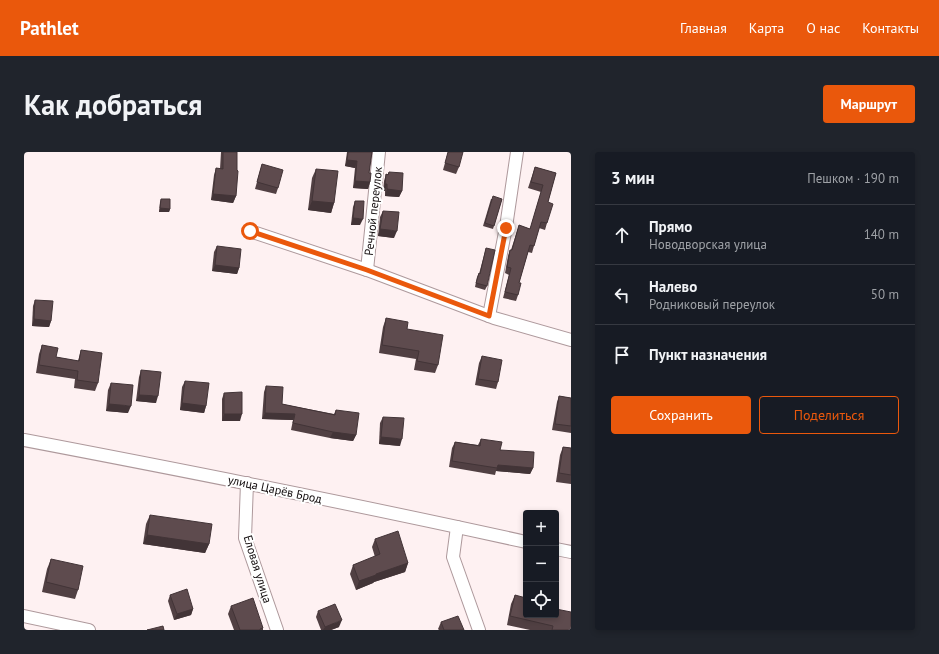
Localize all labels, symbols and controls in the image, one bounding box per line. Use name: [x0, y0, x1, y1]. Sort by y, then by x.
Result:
text: Pathlet: [20, 16, 79, 40]
text: Главная: [680, 19, 727, 37]
text: Карта: [749, 19, 784, 37]
text: О нас: [806, 19, 840, 37]
text: Контакты: [862, 19, 919, 37]
button: Маршрут: [823, 85, 915, 123]
text: Как добраться: [24, 86, 202, 123]
street label: Речной переулок: [361, 165, 385, 256]
text: 3 мин: [611, 167, 655, 189]
text: Пешком · 190 m: [807, 170, 899, 187]
text: Прямо: [649, 217, 692, 236]
route end: [497, 219, 515, 237]
route start: [241, 222, 259, 240]
icon: ahead: [611, 224, 633, 246]
text: 140 m: [864, 226, 899, 243]
text: Новодворская улица: [649, 236, 767, 253]
text: Налево: [649, 277, 697, 296]
icon: left: [611, 284, 633, 306]
text: 50 m: [871, 286, 899, 303]
text: Родниковый переулок: [649, 296, 775, 313]
icon: arrive: [611, 344, 633, 366]
text: Пункт назначения: [649, 345, 767, 364]
button: Сохранить: [611, 396, 751, 434]
button: Поделиться: [759, 396, 899, 434]
street label: улица Царёв Брод: [227, 472, 324, 506]
map controls: [523, 510, 559, 618]
button: +: [523, 510, 559, 546]
street label: Еловая улица: [241, 533, 275, 605]
button: −: [523, 546, 559, 582]
button: locate: [523, 582, 559, 618]

